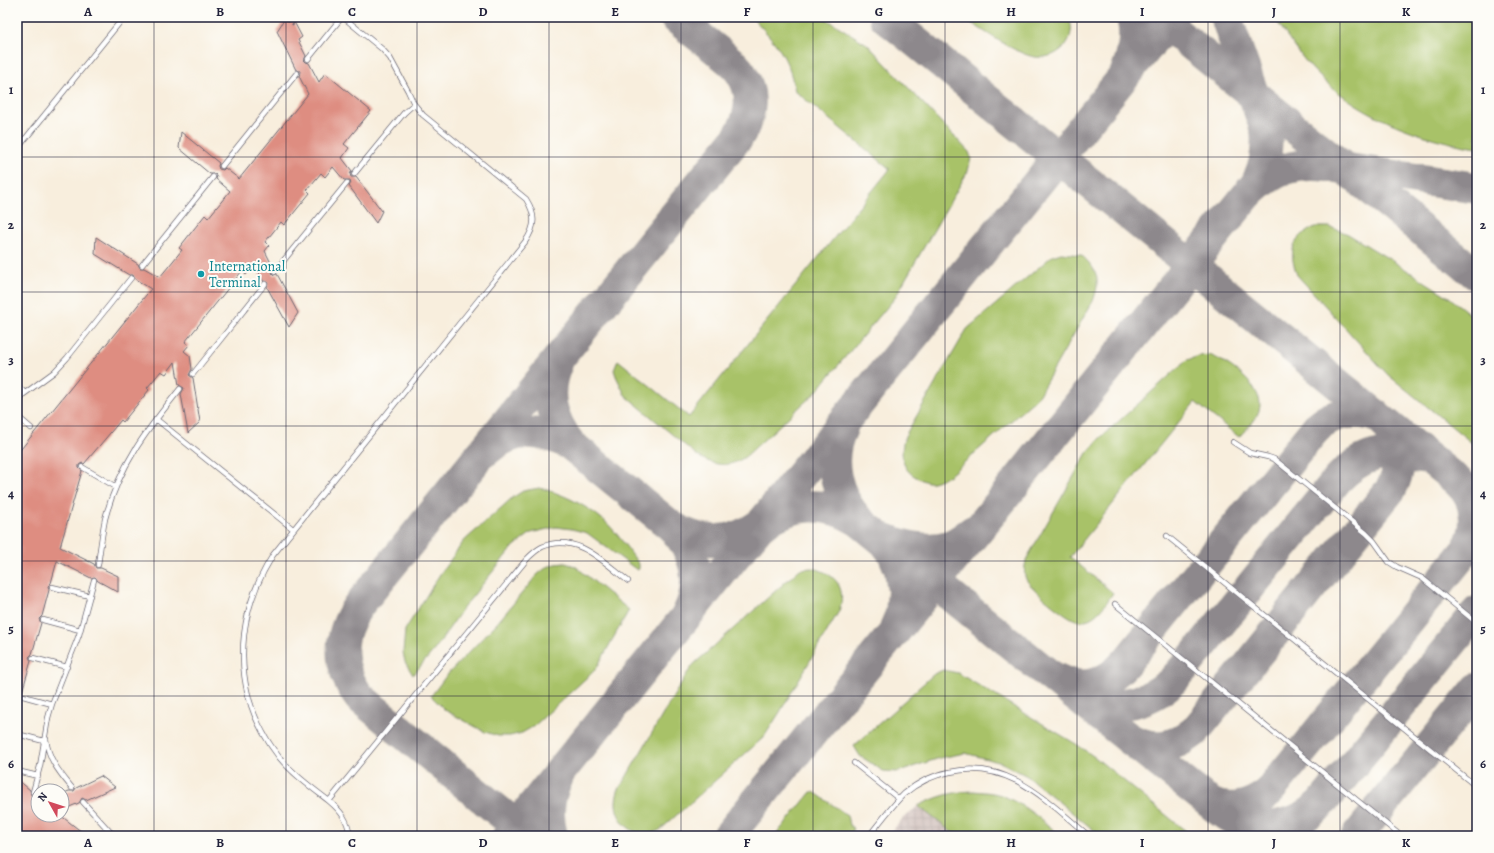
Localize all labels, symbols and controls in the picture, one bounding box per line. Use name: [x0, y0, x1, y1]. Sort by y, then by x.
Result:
text: A: [83, 3, 93, 20]
text: B: [216, 3, 224, 20]
text: C: [348, 3, 356, 20]
text: D: [478, 3, 488, 20]
text: E: [611, 3, 619, 20]
text: F: [744, 3, 751, 20]
text: G: [875, 3, 883, 20]
text: H: [1006, 3, 1016, 20]
text: I: [1140, 3, 1145, 20]
text: J: [1272, 3, 1276, 20]
text: K: [1402, 3, 1411, 20]
text: 1: [9, 81, 14, 98]
text: 1: [1481, 81, 1486, 98]
text: 2: [8, 216, 15, 233]
text: 2: [1480, 216, 1487, 233]
place label: International Terminal: [209, 257, 286, 292]
marker: International Terminal: [196, 269, 206, 279]
text: 3: [8, 351, 14, 368]
text: 3: [1480, 351, 1486, 368]
text: 4: [8, 485, 14, 502]
text: 4: [1480, 485, 1486, 502]
text: 5: [8, 620, 14, 637]
text: 5: [1480, 620, 1486, 637]
text: 6: [8, 755, 14, 772]
text: 6: [1480, 755, 1486, 772]
north arrow: [30, 783, 70, 823]
text: N: [34, 789, 51, 805]
text: A: [83, 834, 93, 851]
text: B: [216, 834, 224, 851]
text: C: [348, 834, 356, 851]
text: D: [478, 834, 488, 851]
text: E: [611, 834, 619, 851]
text: F: [744, 834, 751, 851]
text: G: [875, 834, 883, 851]
text: H: [1006, 834, 1016, 851]
text: I: [1140, 834, 1145, 851]
text: J: [1272, 834, 1276, 851]
text: K: [1402, 834, 1411, 851]

